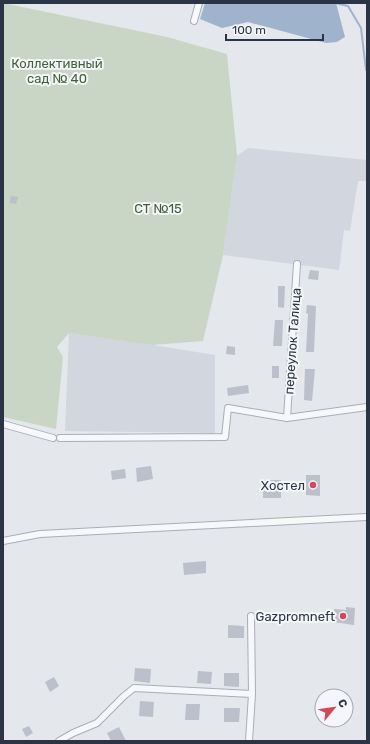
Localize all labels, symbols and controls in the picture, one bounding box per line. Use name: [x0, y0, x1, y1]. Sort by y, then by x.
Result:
scale bar: [226, 16, 323, 42]
text: 100 m: [232, 23, 266, 37]
park label: Коллективный сад № 40: [11, 56, 103, 86]
park label: СТ №15: [134, 201, 182, 216]
street label: переулок Талица: [281, 287, 304, 395]
place label: Хостел: [261, 478, 305, 493]
marker: Хостел: [308, 480, 318, 490]
place label: Gazpromneft: [256, 609, 335, 624]
marker: Gazpromneft: [338, 611, 348, 621]
north arrow: [314, 688, 354, 728]
text: С: [335, 697, 350, 710]

